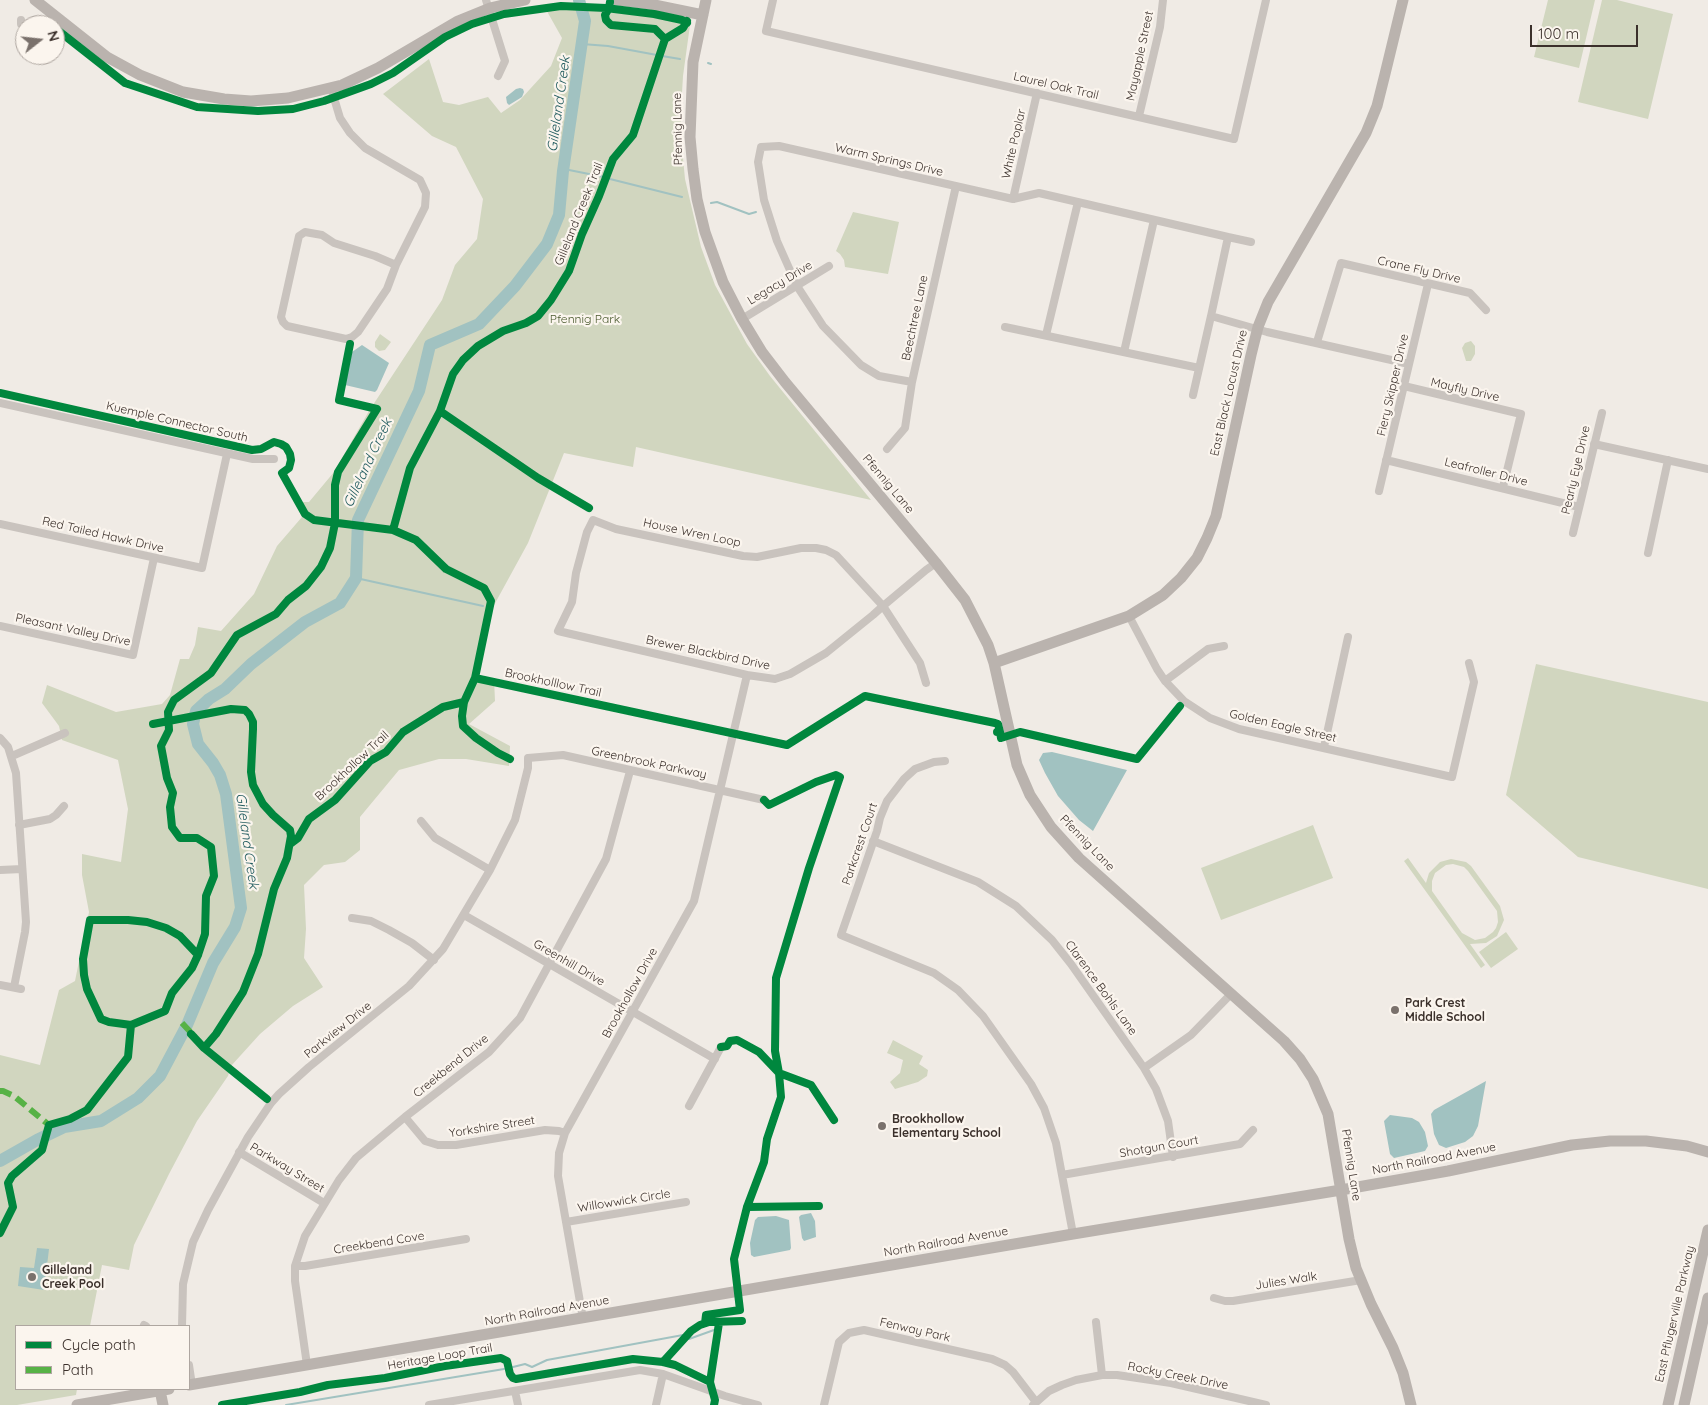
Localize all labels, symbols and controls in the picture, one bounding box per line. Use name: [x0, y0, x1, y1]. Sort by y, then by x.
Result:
street label: Mayapple Street: [1123, 10, 1157, 102]
north arrow: [15, 15, 65, 65]
scale bar: [1533, 15, 1640, 47]
text: 100 m: [1538, 24, 1579, 43]
text: N: [43, 29, 64, 44]
water label: Gilleland Creek: [544, 55, 574, 153]
street label: Laurel Oak Trail: [1012, 69, 1100, 103]
street label: Pfennig Lane: [670, 93, 686, 165]
street label: White Poplar: [999, 108, 1029, 180]
street label: Warm Springs Drive: [833, 141, 945, 179]
street label: Gilleland Creek Trail: [552, 160, 606, 268]
street label: Crane Fly Drive: [1376, 253, 1462, 287]
street label: Legacy Drive: [745, 258, 815, 308]
street label: Beechtree Lane: [899, 274, 931, 362]
park label: Pfennig Park: [550, 312, 620, 326]
street label: East Black Locust Drive: [1207, 328, 1251, 458]
street label: Fiery Skipper Drive: [1374, 332, 1412, 438]
street label: Mayfly Drive: [1429, 375, 1501, 405]
street label: Kuemple Connector South: [105, 399, 249, 445]
water label: Gilleland Creek: [340, 416, 396, 510]
street label: Pearly Eye Drive: [1559, 424, 1593, 516]
street label: Pfennig Lane: [859, 452, 917, 516]
street label: Leafroller Drive: [1443, 455, 1529, 489]
street label: Red Tailed Hawk Drive: [41, 514, 165, 556]
street label: House Wren Loop: [642, 516, 742, 550]
street label: Pleasant Valley Drive: [14, 611, 132, 649]
street label: Brewer Blackbird Drive: [645, 633, 771, 673]
street label: Brookholllow Trail: [503, 666, 603, 700]
street label: Golden Eagle Street: [1228, 707, 1338, 745]
street label: Brookhollow Trail: [312, 728, 392, 804]
street label: Greenbrook Parkway: [590, 744, 708, 782]
water label: Gilleland Creek: [232, 792, 262, 890]
street label: Parkcrest Court: [839, 801, 881, 887]
street label: Pfennig Lane: [1057, 812, 1117, 874]
street label: Greenhill Drive: [531, 937, 607, 989]
street label: Clarence Bohls Lane: [1062, 938, 1140, 1038]
street label: Brookhollow Drive: [599, 945, 661, 1041]
place label: Park Crest Middle School: [1405, 996, 1485, 1024]
street label: Parkview Drive: [301, 999, 375, 1061]
marker: Park Crest Middle School: [1389, 1004, 1401, 1016]
street label: Creekbend Drive: [411, 1031, 491, 1101]
place label: Brookhollow Elementary School: [892, 1112, 1001, 1140]
street label: Yorkshire Street: [448, 1113, 536, 1141]
marker: Brookhollow Elementary School: [876, 1120, 888, 1132]
street label: Pfennig Lane: [1338, 1128, 1364, 1202]
street label: Shotgun Court: [1118, 1133, 1200, 1161]
street label: Parkway Street: [247, 1140, 327, 1196]
street label: North Railroad Avenue: [1371, 1140, 1497, 1178]
street label: Willowwick Circle: [577, 1187, 671, 1215]
street label: North Railroad Avenue: [883, 1224, 1009, 1260]
street label: Creekbend Cove: [333, 1229, 425, 1257]
street label: East Pflugerville Parkway: [1652, 1244, 1698, 1384]
place label: Gilleland Creek Pool: [42, 1263, 104, 1291]
street label: Julies Walk: [1254, 1269, 1318, 1293]
marker: Gilleland Creek Pool: [26, 1271, 38, 1283]
street label: North Railroad Avenue: [484, 1293, 610, 1329]
street label: Fenway Park: [878, 1315, 952, 1345]
legend: [15, 1325, 190, 1390]
text: Cycle path: [62, 1335, 136, 1354]
street label: Heritage Loop Trail: [386, 1341, 494, 1373]
street label: Rocky Creek Drive: [1126, 1359, 1230, 1393]
text: Path: [62, 1360, 94, 1379]

